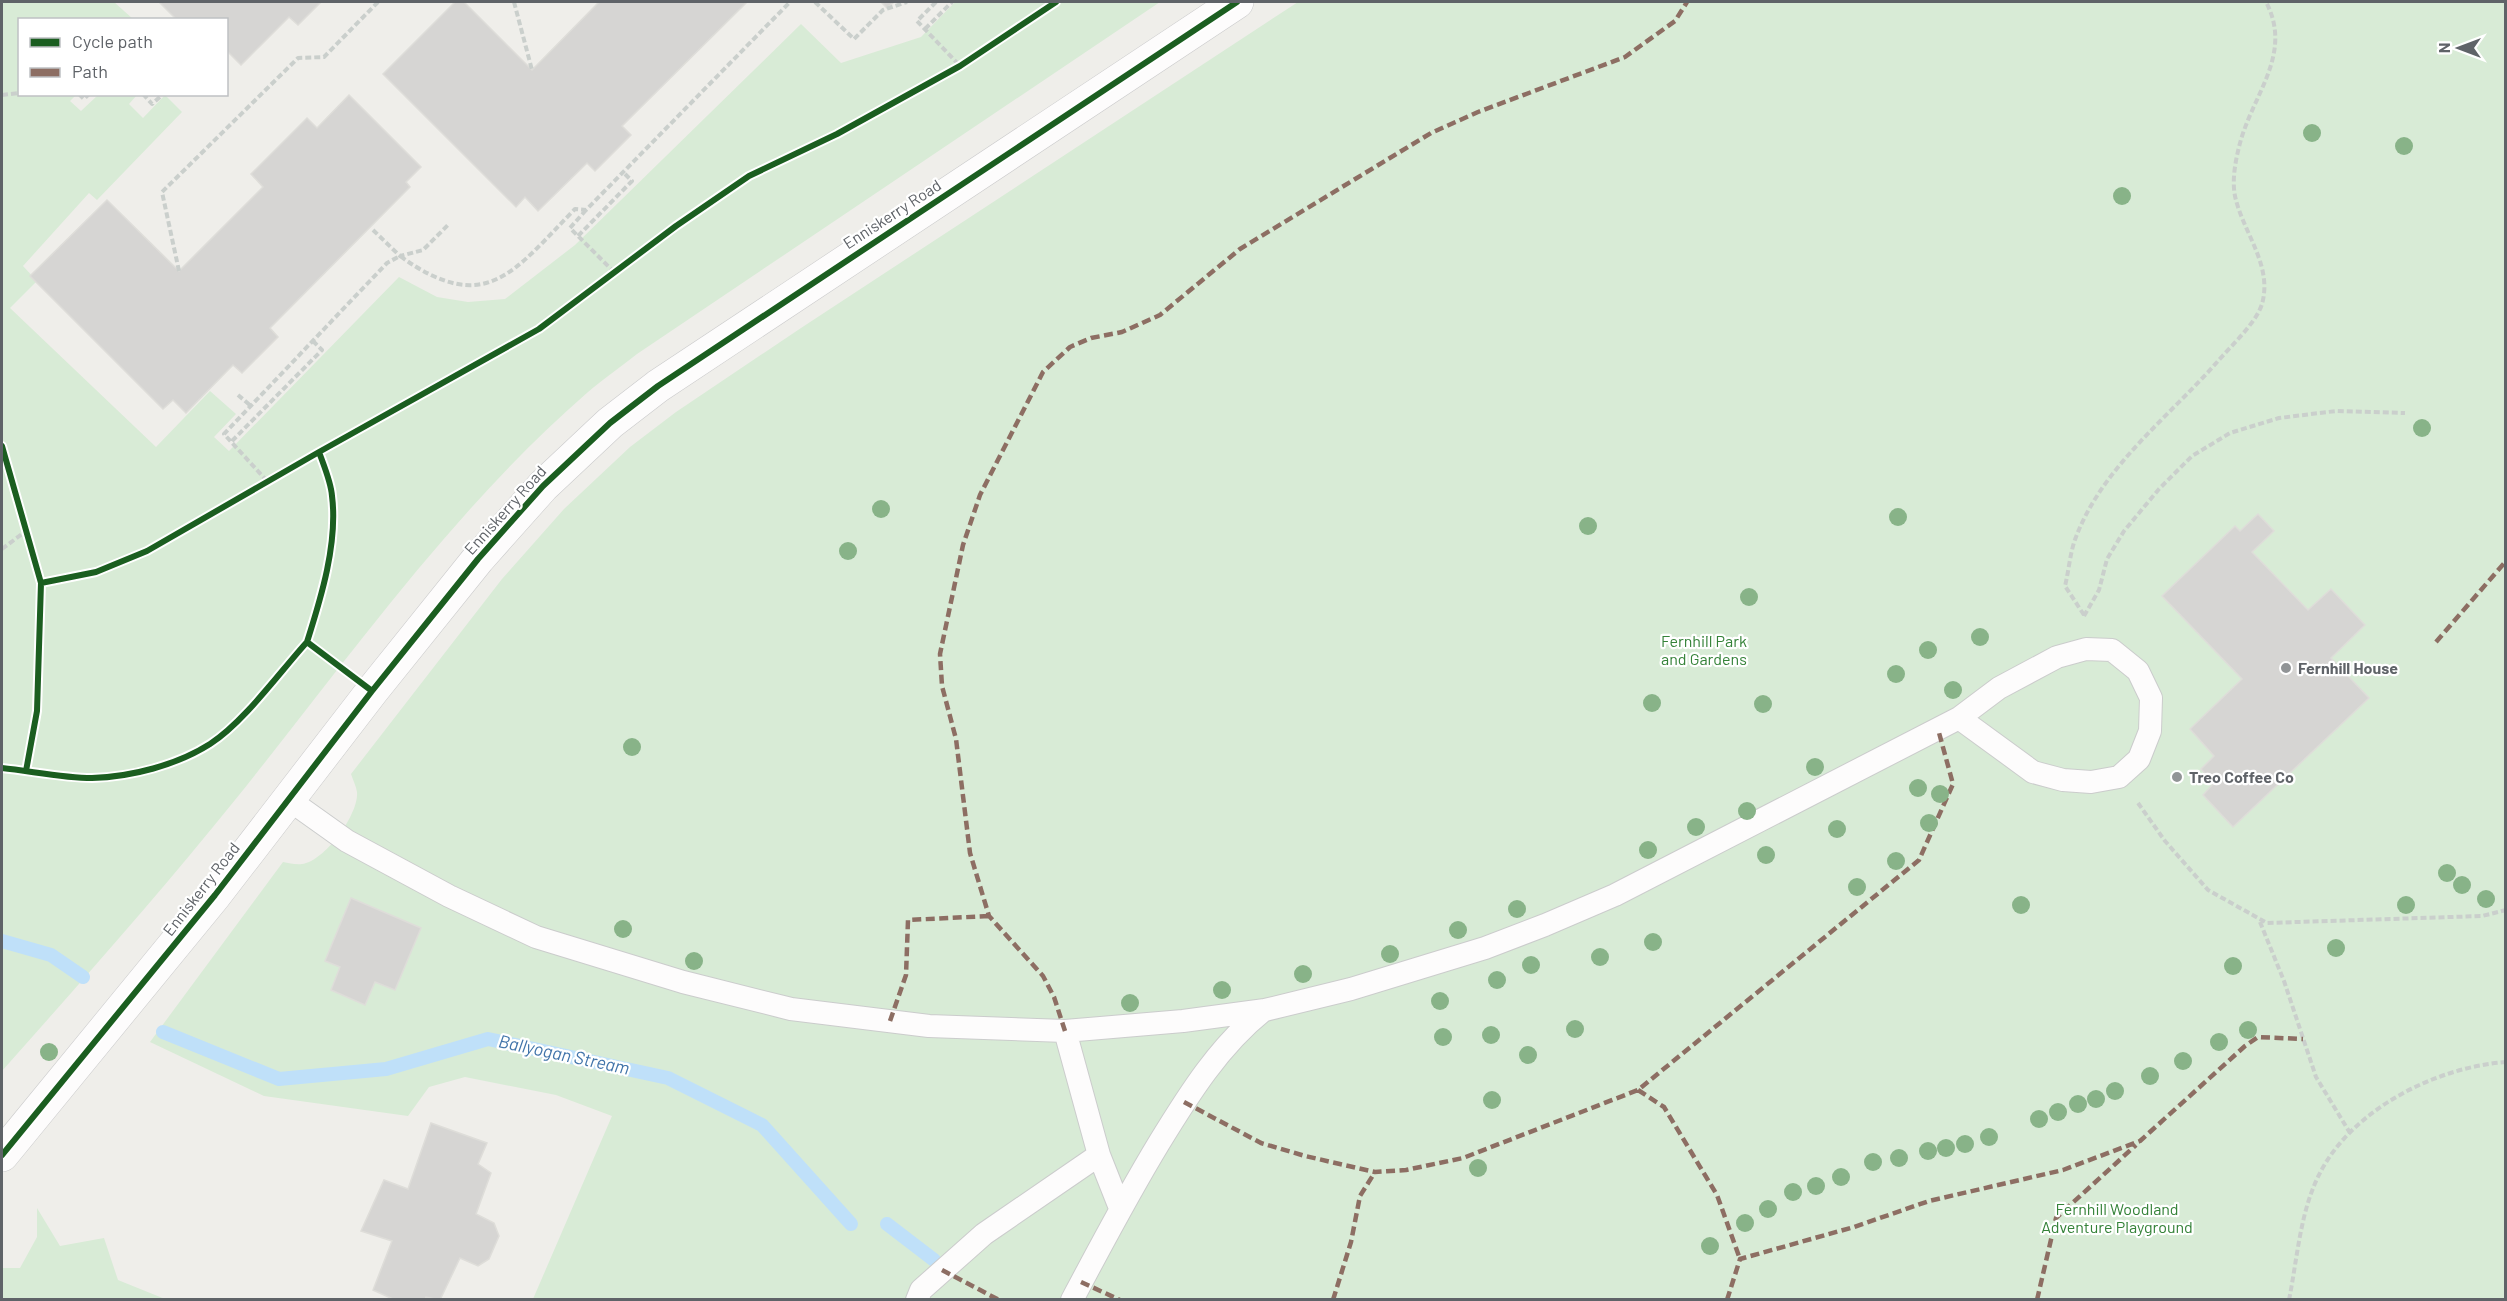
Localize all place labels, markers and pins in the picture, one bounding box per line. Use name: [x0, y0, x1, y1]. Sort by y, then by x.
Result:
place label: Fernhill House: [2298, 658, 2398, 677]
marker: Fernhill House: [2279, 661, 2293, 675]
place label: Treo Coffee Co: [2189, 767, 2294, 786]
marker: Treo Coffee Co: [2170, 770, 2184, 784]

